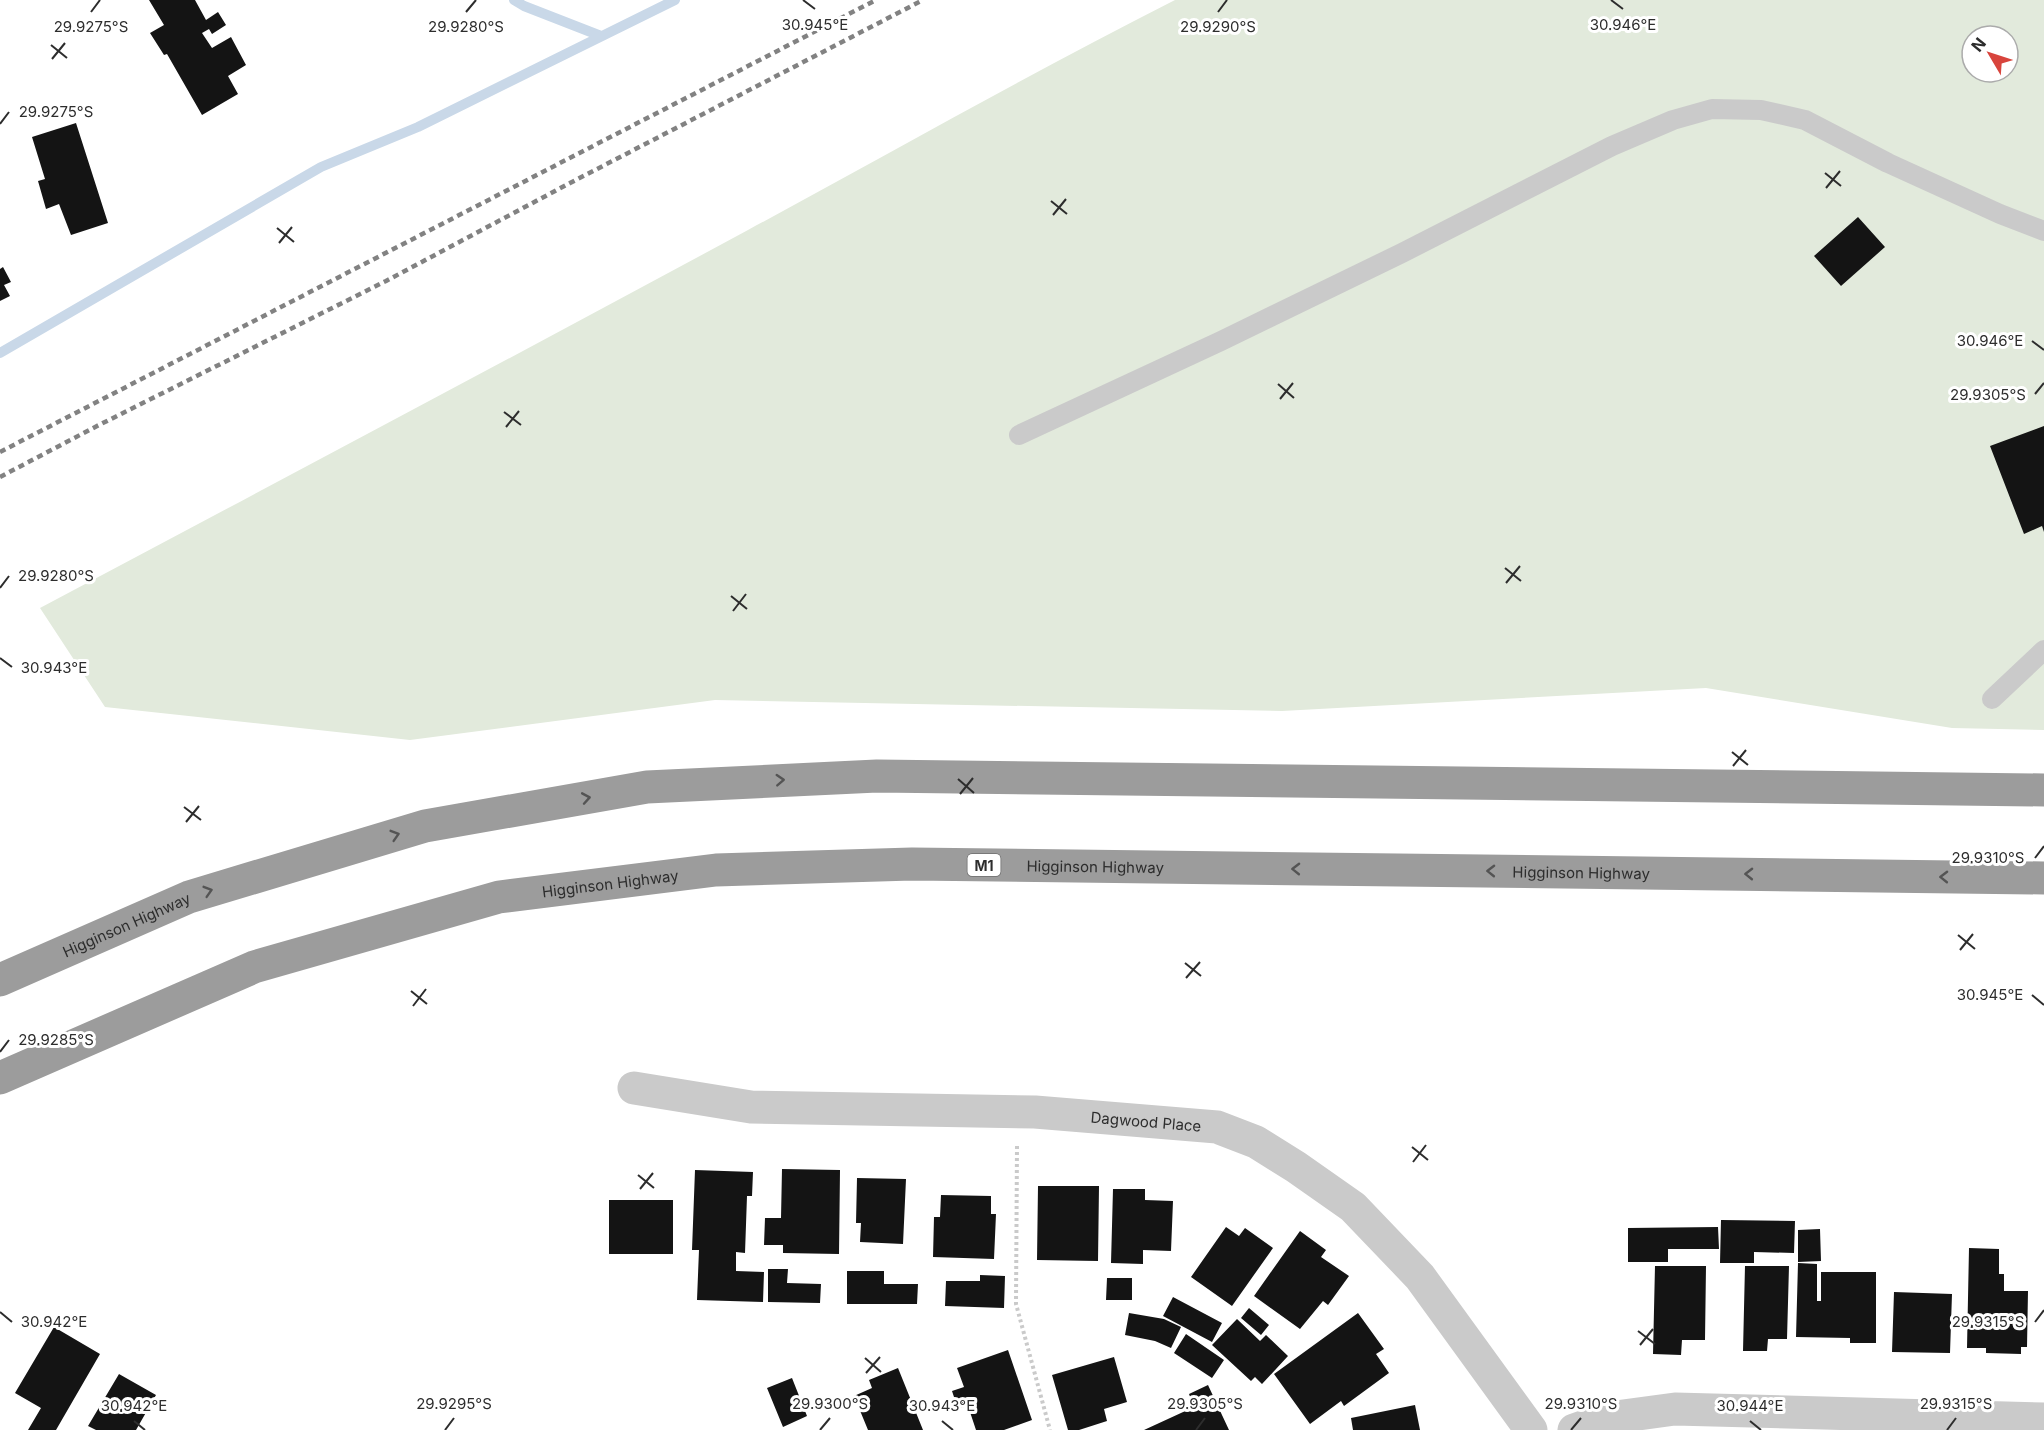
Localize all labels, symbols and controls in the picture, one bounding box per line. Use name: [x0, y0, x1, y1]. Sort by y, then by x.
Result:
text: 30.945°E: [782, 15, 848, 34]
text: 30.946°E: [1590, 15, 1656, 34]
text: 29.9275°S: [54, 17, 128, 36]
text: 29.9280°S: [428, 17, 504, 36]
text: 29.9290°S: [1180, 17, 1256, 36]
north arrow: [1960, 24, 2020, 84]
text: N: [1967, 34, 1990, 56]
text: 29.9275°S: [19, 102, 93, 121]
text: 30.946°E: [1957, 331, 2023, 350]
text: 29.9305°S: [1950, 385, 2026, 404]
text: 29.9280°S: [18, 566, 94, 585]
text: 30.943°E: [21, 658, 87, 677]
one-way arrow: [776, 774, 785, 787]
one-way arrow: [581, 792, 591, 804]
one-way arrow: [389, 830, 400, 842]
text: 29.9310°S: [1952, 848, 2024, 867]
road number: M1: [968, 854, 1000, 876]
street label: Higginson Highway: [1026, 856, 1165, 877]
one-way arrow: [1291, 862, 1300, 875]
street label: Higginson Highway: [1512, 862, 1651, 883]
street label: Higginson Highway: [541, 865, 680, 901]
one-way arrow: [1486, 865, 1495, 877]
one-way arrow: [1744, 868, 1753, 881]
one-way arrow: [1939, 871, 1948, 883]
one-way arrow: [202, 886, 213, 898]
street label: Higginson Highway: [60, 888, 194, 961]
text: 30.945°E: [1957, 985, 2023, 1004]
text: 29.9285°S: [18, 1030, 94, 1049]
street label: Dagwood Place: [1090, 1107, 1202, 1135]
text: 30.942°E: [21, 1312, 87, 1331]
text: 29.9315°S: [1952, 1312, 2024, 1331]
text: 29.9295°S: [416, 1394, 492, 1413]
text: 29.9300°S: [792, 1394, 868, 1413]
text: 29.9305°S: [1167, 1394, 1243, 1413]
text: 29.9310°S: [1545, 1394, 1617, 1413]
text: 29.9315°S: [1920, 1394, 1992, 1413]
text: 30.942°E: [101, 1396, 167, 1415]
text: 30.943°E: [909, 1396, 975, 1415]
text: 30.944°E: [1717, 1396, 1783, 1415]

